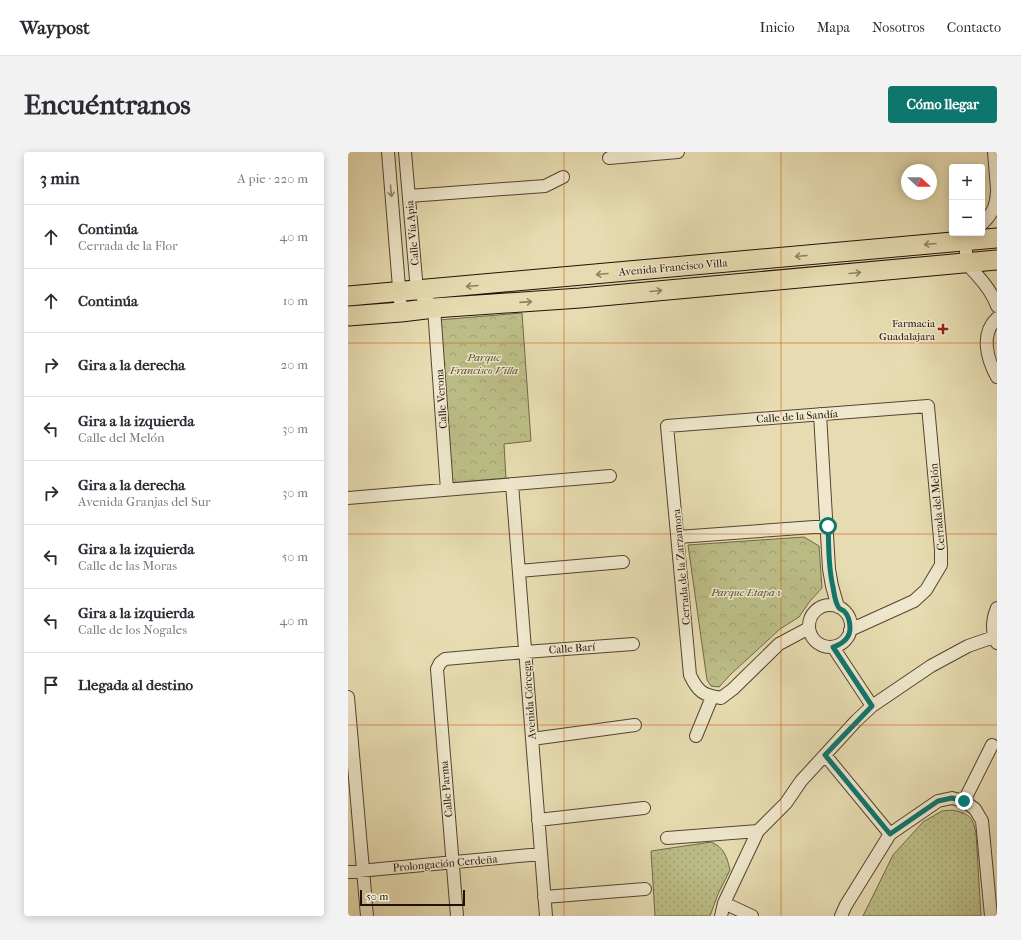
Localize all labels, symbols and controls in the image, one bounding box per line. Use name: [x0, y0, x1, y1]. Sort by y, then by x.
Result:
text: Waypost: [20, 17, 90, 39]
text: Inicio: [760, 19, 795, 36]
text: Mapa: [817, 19, 850, 36]
text: Nosotros: [872, 19, 925, 36]
text: Contacto: [947, 19, 1001, 36]
button: Cómo llegar: [888, 86, 997, 123]
text: Encuéntranos: [24, 88, 191, 121]
north arrow: [901, 164, 937, 200]
map controls: [949, 164, 985, 236]
button: +: [949, 164, 985, 200]
text: 3 min: [40, 168, 80, 188]
text: A pie · 220 m: [237, 171, 308, 186]
one-way arrow: [388, 184, 395, 197]
street label: Calle Vía Apia: [403, 199, 422, 266]
button: −: [949, 200, 985, 236]
text: Continúa: [78, 220, 138, 238]
icon: ahead: [40, 226, 62, 248]
text: 40 m: [280, 229, 308, 244]
text: Cerrada de la Flor: [78, 238, 177, 253]
one-way arrow: [924, 241, 937, 248]
one-way arrow: [795, 252, 808, 260]
street label: Avenida Francisco Villa: [617, 256, 729, 279]
one-way arrow: [596, 270, 609, 277]
one-way arrow: [848, 270, 861, 277]
one-way arrow: [466, 282, 479, 290]
one-way arrow: [649, 288, 662, 295]
icon: ahead: [40, 290, 62, 312]
text: Continúa: [78, 292, 138, 310]
text: 10 m: [283, 293, 308, 308]
one-way arrow: [519, 298, 532, 305]
place label: Farmacia Guadalajara: [879, 317, 936, 343]
marker: Farmacia Guadalajara: [938, 324, 948, 334]
park label: Parque Francisco Villa: [449, 351, 518, 377]
icon: right: [40, 354, 62, 376]
text: Gira a la derecha: [78, 356, 185, 374]
text: 20 m: [281, 357, 308, 372]
street label: Calle Verona: [433, 368, 450, 429]
street label: Calle de la Sandía: [756, 407, 839, 426]
text: Gira a la izquierda: [78, 412, 194, 430]
icon: left: [40, 418, 62, 440]
text: 30 m: [282, 421, 308, 436]
text: Calle del Melón: [78, 430, 165, 445]
street label: Cerrada del Melón: [927, 462, 948, 551]
text: Gira a la derecha: [78, 476, 185, 494]
icon: right: [40, 482, 62, 504]
text: 30 m: [282, 485, 308, 500]
text: Avenida Granjas del Sur: [78, 494, 211, 509]
street label: Cerrada de la Zarzamora: [670, 507, 693, 626]
route start: [819, 517, 837, 535]
text: Gira a la izquierda: [78, 540, 194, 558]
icon: left: [40, 546, 62, 568]
text: 50 m: [282, 549, 308, 564]
text: Calle de las Moras: [78, 558, 177, 573]
park label: Parque Etapa 1: [710, 586, 781, 599]
text: Gira a la izquierda: [78, 604, 194, 622]
icon: left: [40, 610, 62, 632]
text: 40 m: [280, 613, 308, 628]
text: Calle de los Nogales: [78, 622, 187, 637]
street label: Calle Barí: [548, 640, 596, 657]
street label: Avenida Córcega: [520, 659, 539, 741]
icon: arrive: [40, 674, 62, 696]
text: Llegada al destino: [78, 676, 193, 694]
street label: Calle Parma: [437, 759, 455, 818]
route end: [955, 792, 973, 810]
street label: Prolongación Cerdeña: [392, 852, 499, 875]
scale bar: [360, 888, 465, 907]
text: 50 m: [366, 890, 388, 903]

